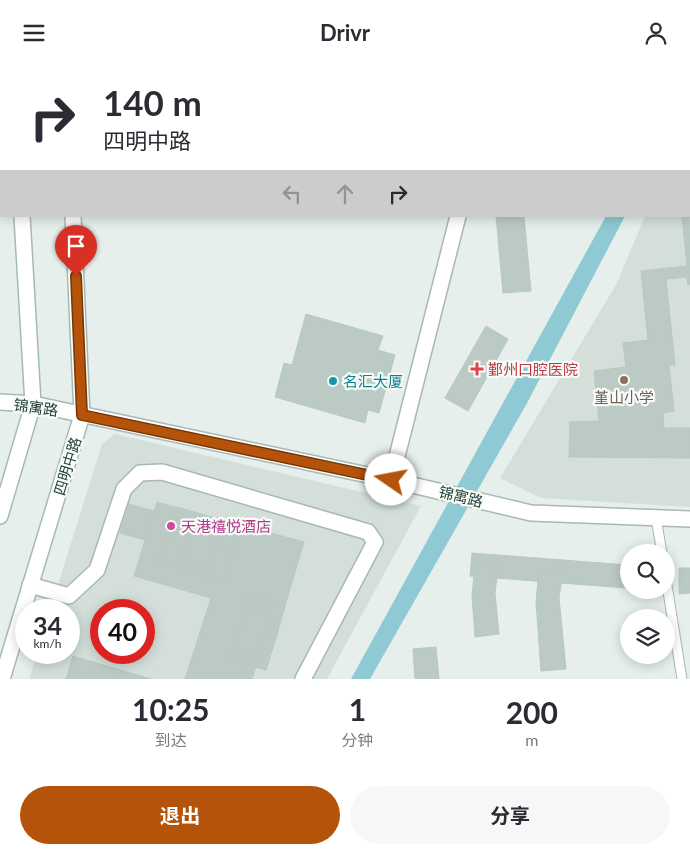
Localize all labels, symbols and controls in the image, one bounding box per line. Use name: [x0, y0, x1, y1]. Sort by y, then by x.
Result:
icon: menu: [20, 19, 48, 47]
text: Drivr: [320, 19, 370, 46]
icon: person: [642, 19, 670, 47]
text: 140 m: [103, 81, 202, 123]
icon: right: [20, 85, 85, 150]
text: 四明中路: [103, 127, 191, 154]
icon: left: [278, 180, 306, 208]
icon: ahead: [331, 180, 359, 208]
icon: right: [384, 180, 412, 208]
pin: [55, 225, 97, 276]
icon: arrive: [62, 232, 90, 260]
place label: 鄞州口腔医院: [488, 360, 578, 378]
marker: 鄞州口腔医院: [470, 362, 484, 376]
place label: 名汇大厦: [343, 372, 403, 390]
marker: 堇山小学: [618, 374, 630, 386]
marker: 名汇大厦: [327, 375, 339, 387]
place label: 堇山小学: [594, 388, 654, 406]
street label: 锦寓路: [12, 395, 60, 419]
street label: 四明中路: [50, 435, 84, 497]
position arrow: [364, 453, 416, 505]
street label: 锦寓路: [437, 482, 485, 510]
place label: 天港禧悦酒店: [181, 517, 271, 535]
marker: 天港禧悦酒店: [165, 520, 177, 532]
map controls: [620, 544, 675, 664]
button: search: [620, 544, 675, 599]
speed limit sign: 40: [90, 599, 155, 664]
button: layers: [620, 609, 675, 664]
text: 34: [33, 610, 62, 640]
text: km/h: [33, 636, 62, 651]
text: 10:25: [132, 691, 209, 727]
text: 1: [349, 691, 366, 727]
text: 200: [506, 694, 558, 730]
text: 到达: [155, 730, 187, 749]
text: 分钟: [342, 730, 374, 749]
text: m: [525, 730, 538, 749]
button: 退出: [20, 786, 340, 844]
button: 分享: [350, 786, 670, 844]

